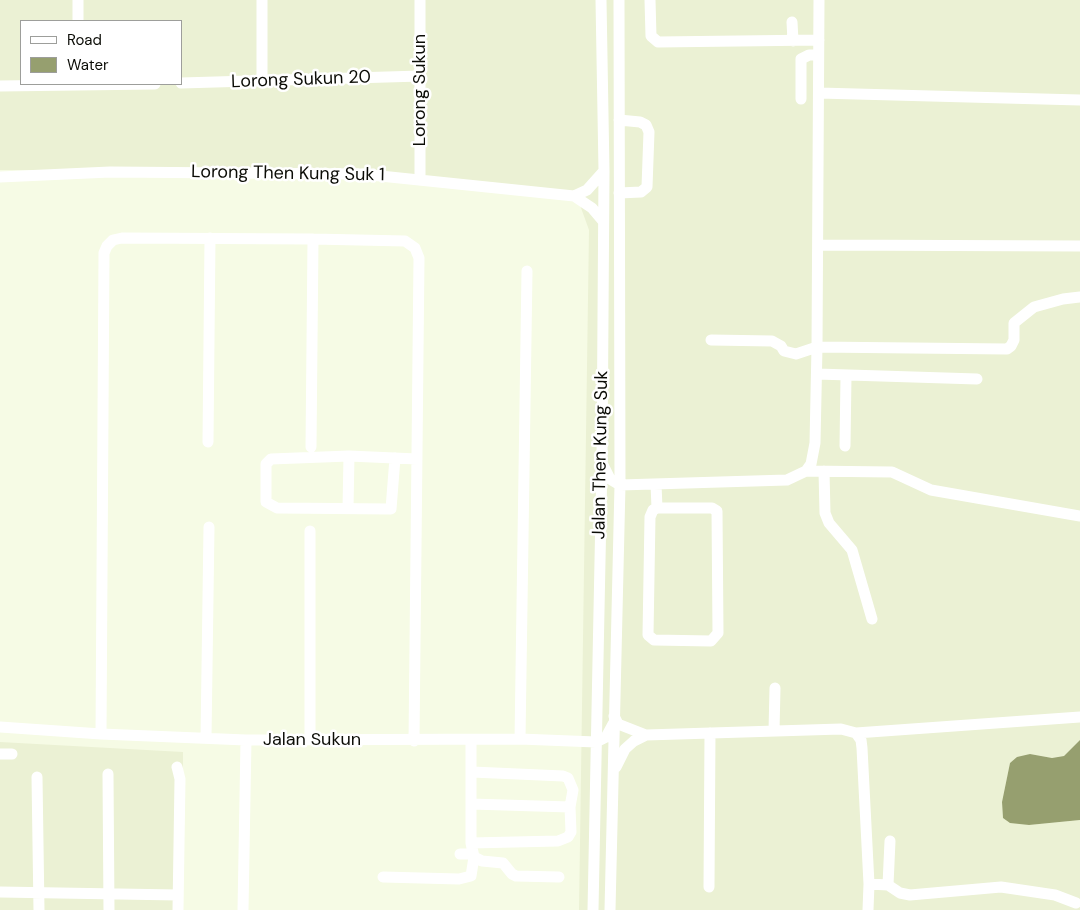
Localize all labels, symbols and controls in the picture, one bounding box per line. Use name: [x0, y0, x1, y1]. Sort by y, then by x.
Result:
legend: [20, 20, 182, 85]
text: Road: [67, 30, 102, 50]
street label: Lorong Sukun: [409, 34, 431, 146]
text: Water: [67, 55, 108, 75]
street label: Lorong Sukun 20: [231, 67, 371, 93]
street label: Lorong Then Kung Suk 1: [191, 162, 385, 186]
street label: Jalan Then Kung Suk: [589, 370, 613, 540]
street label: Jalan Sukun: [263, 729, 361, 751]

